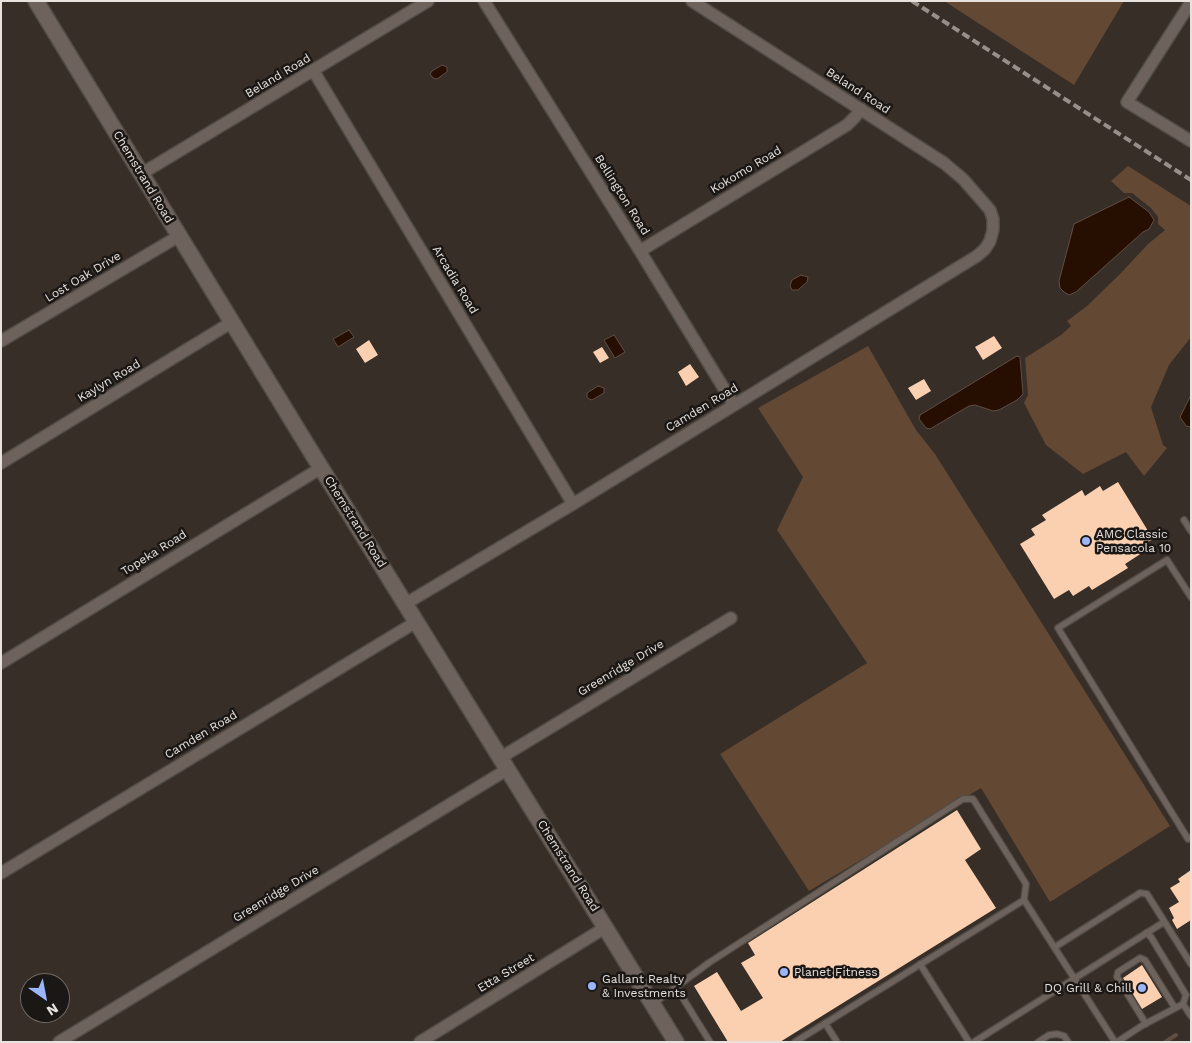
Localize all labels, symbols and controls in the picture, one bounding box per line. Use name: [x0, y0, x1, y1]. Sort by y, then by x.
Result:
street label: Beland Road: [243, 51, 313, 101]
street label: Beland Road: [823, 65, 893, 117]
street label: Chemstrand Road: [110, 128, 176, 226]
street label: Kokomo Road: [708, 143, 784, 197]
street label: Bellington Road: [591, 152, 653, 238]
street label: Arcadia Road: [429, 243, 481, 317]
street label: Lost Oak Drive: [42, 249, 124, 305]
street label: Kaylyn Road: [75, 357, 143, 405]
street label: Camden Road: [663, 381, 741, 435]
street label: Chemstrand Road: [321, 474, 389, 570]
street label: Topeka Road: [119, 527, 189, 579]
place label: AMC Classic Pensacola 10: [1096, 527, 1171, 555]
marker: AMC Classic Pensacola 10: [1080, 535, 1092, 547]
street label: Greenridge Drive: [575, 637, 667, 699]
street label: Camden Road: [162, 708, 240, 762]
street label: Chemstrand Road: [534, 818, 602, 914]
street label: Greenridge Drive: [230, 863, 322, 925]
street label: Etta Street: [475, 950, 537, 996]
place label: Planet Fitness: [794, 965, 878, 979]
marker: Planet Fitness: [778, 966, 790, 978]
place label: Gallant Realty & Investments: [602, 972, 686, 1000]
north arrow: [20, 973, 70, 1023]
marker: Gallant Realty & Investments: [586, 980, 598, 992]
place label: DQ Grill & Chill: [1044, 981, 1132, 995]
marker: DQ Grill & Chill: [1136, 982, 1148, 994]
text: N: [44, 1000, 61, 1019]

